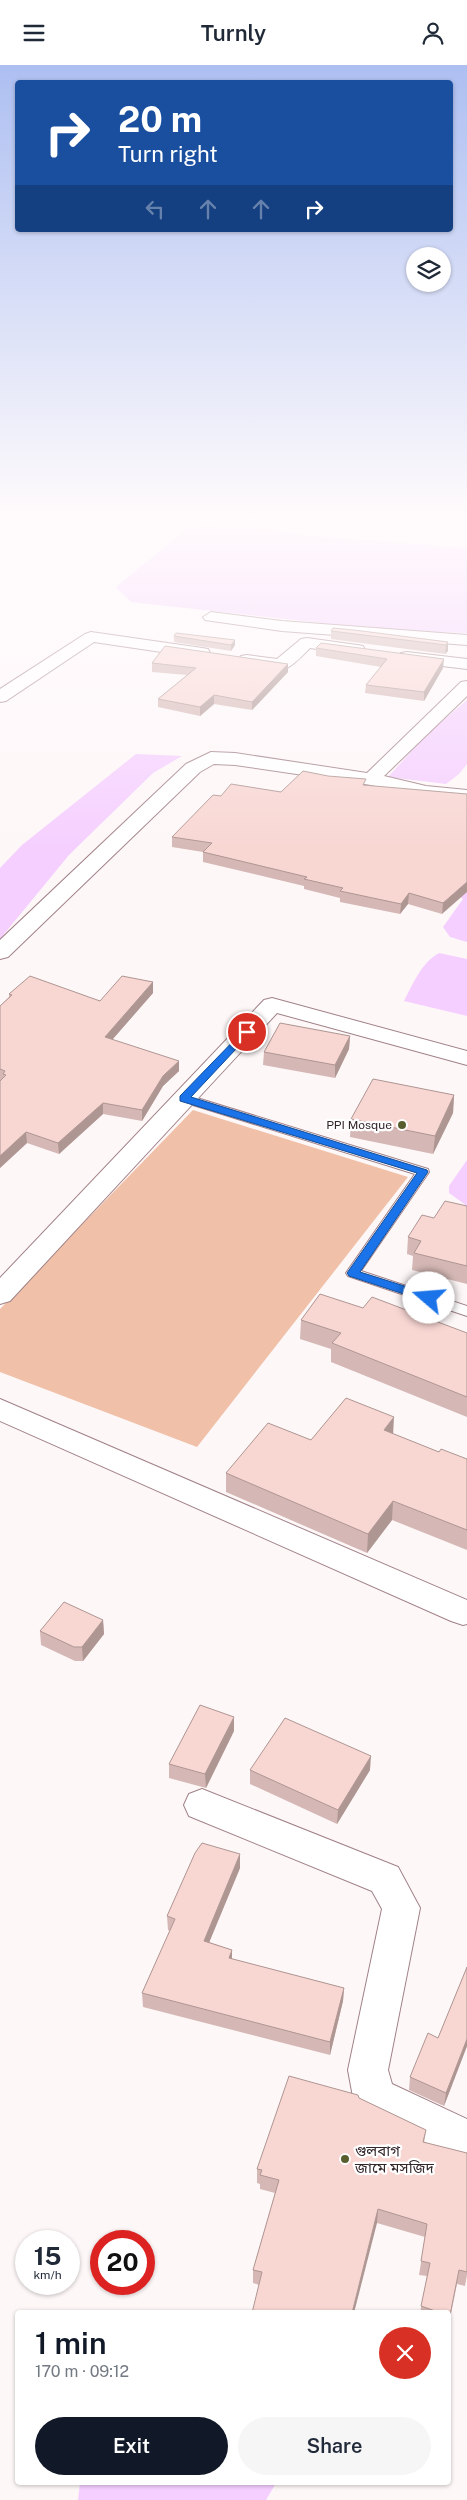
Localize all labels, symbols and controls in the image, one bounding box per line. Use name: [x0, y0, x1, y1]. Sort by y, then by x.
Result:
icon: menu: [20, 19, 48, 47]
icon: person: [419, 19, 447, 47]
text: Turnly: [201, 20, 266, 46]
text: 20 m: [118, 99, 202, 140]
icon: right: [35, 100, 100, 165]
text: Turn right: [118, 141, 218, 167]
icon: left: [141, 195, 169, 223]
icon: ahead: [194, 195, 222, 223]
icon: ahead: [247, 195, 275, 223]
icon: right: [300, 195, 328, 223]
map controls: [406, 247, 451, 292]
button: layers: [406, 247, 451, 292]
pin: [226, 1011, 268, 1053]
icon: arrive: [233, 1018, 261, 1046]
place label: PPI Mosque: [326, 1118, 392, 1132]
marker: PPI Mosque: [396, 1119, 408, 1131]
position arrow: [402, 1271, 454, 1323]
place label: গুলবাগ জামে মসজিদ: [354, 2142, 435, 2176]
marker: গুলবাগ জামে মসজিদ: [339, 2153, 351, 2165]
speed limit sign: 20: [90, 2230, 155, 2295]
text: 15: [34, 2241, 61, 2271]
text: km/h: [33, 2268, 62, 2282]
text: 1 min: [35, 2325, 106, 2361]
button: close: [379, 2327, 431, 2379]
text: 170 m · 09:12: [35, 2362, 129, 2381]
button: Exit: [35, 2417, 228, 2475]
button: Share: [238, 2417, 431, 2475]

